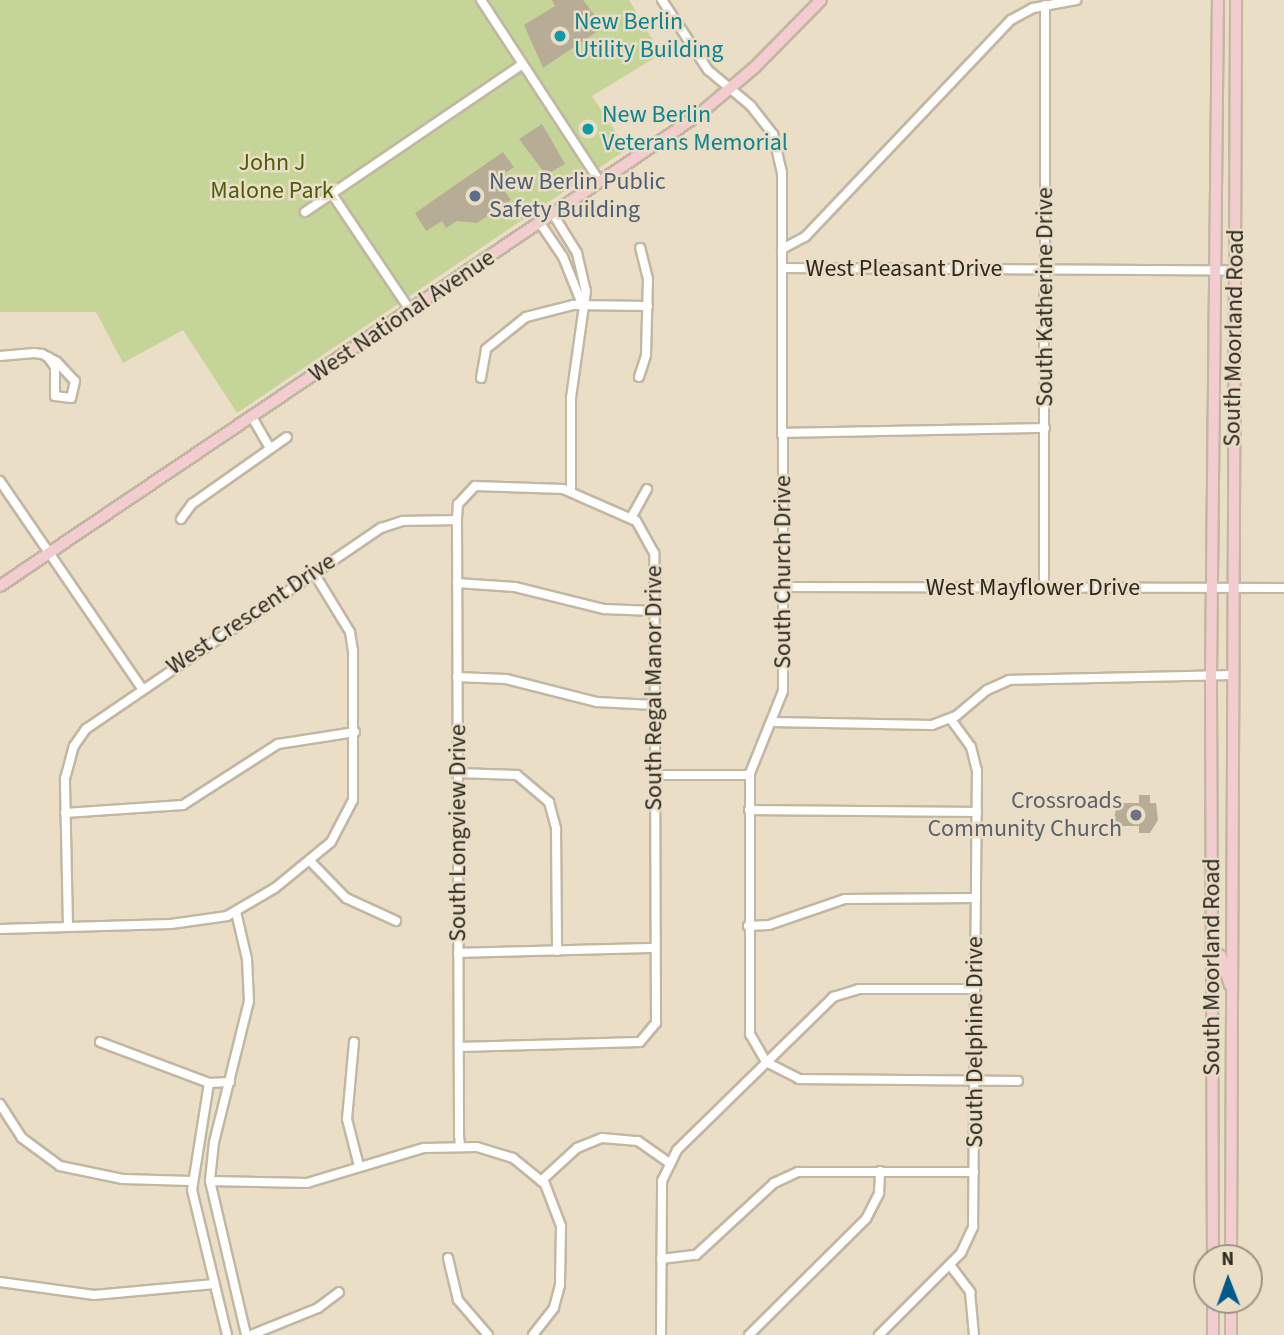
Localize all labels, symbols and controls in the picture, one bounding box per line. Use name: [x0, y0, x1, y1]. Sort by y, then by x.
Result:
place label: New Berlin Utility Building: [574, 8, 723, 64]
marker: New Berlin Utility Building: [552, 28, 568, 44]
place label: New Berlin Veterans Memorial: [602, 101, 788, 157]
marker: New Berlin Veterans Memorial: [580, 121, 596, 137]
park label: John J Malone Park: [210, 149, 334, 205]
place label: New Berlin Public Safety Building: [489, 168, 666, 224]
street label: South Katherine Drive: [1031, 187, 1059, 407]
marker: New Berlin Public Safety Building: [467, 188, 483, 204]
street label: South Moorland Road: [1218, 229, 1250, 447]
street label: West National Avenue: [304, 243, 500, 389]
street label: West Pleasant Drive: [806, 255, 1002, 283]
street label: South Church Drive: [769, 475, 797, 669]
street label: West Crescent Drive: [161, 547, 341, 681]
street label: South Regal Manor Drive: [640, 565, 668, 811]
street label: West Mayflower Drive: [926, 574, 1140, 602]
street label: South Longview Drive: [444, 724, 472, 942]
place label: Crossroads Community Church: [927, 787, 1122, 843]
marker: Crossroads Community Church: [1128, 807, 1144, 823]
street label: South Moorland Road: [1198, 858, 1226, 1076]
street label: South Delphine Drive: [961, 936, 989, 1148]
north arrow: [1193, 1244, 1263, 1314]
text: N: [1221, 1246, 1234, 1273]

